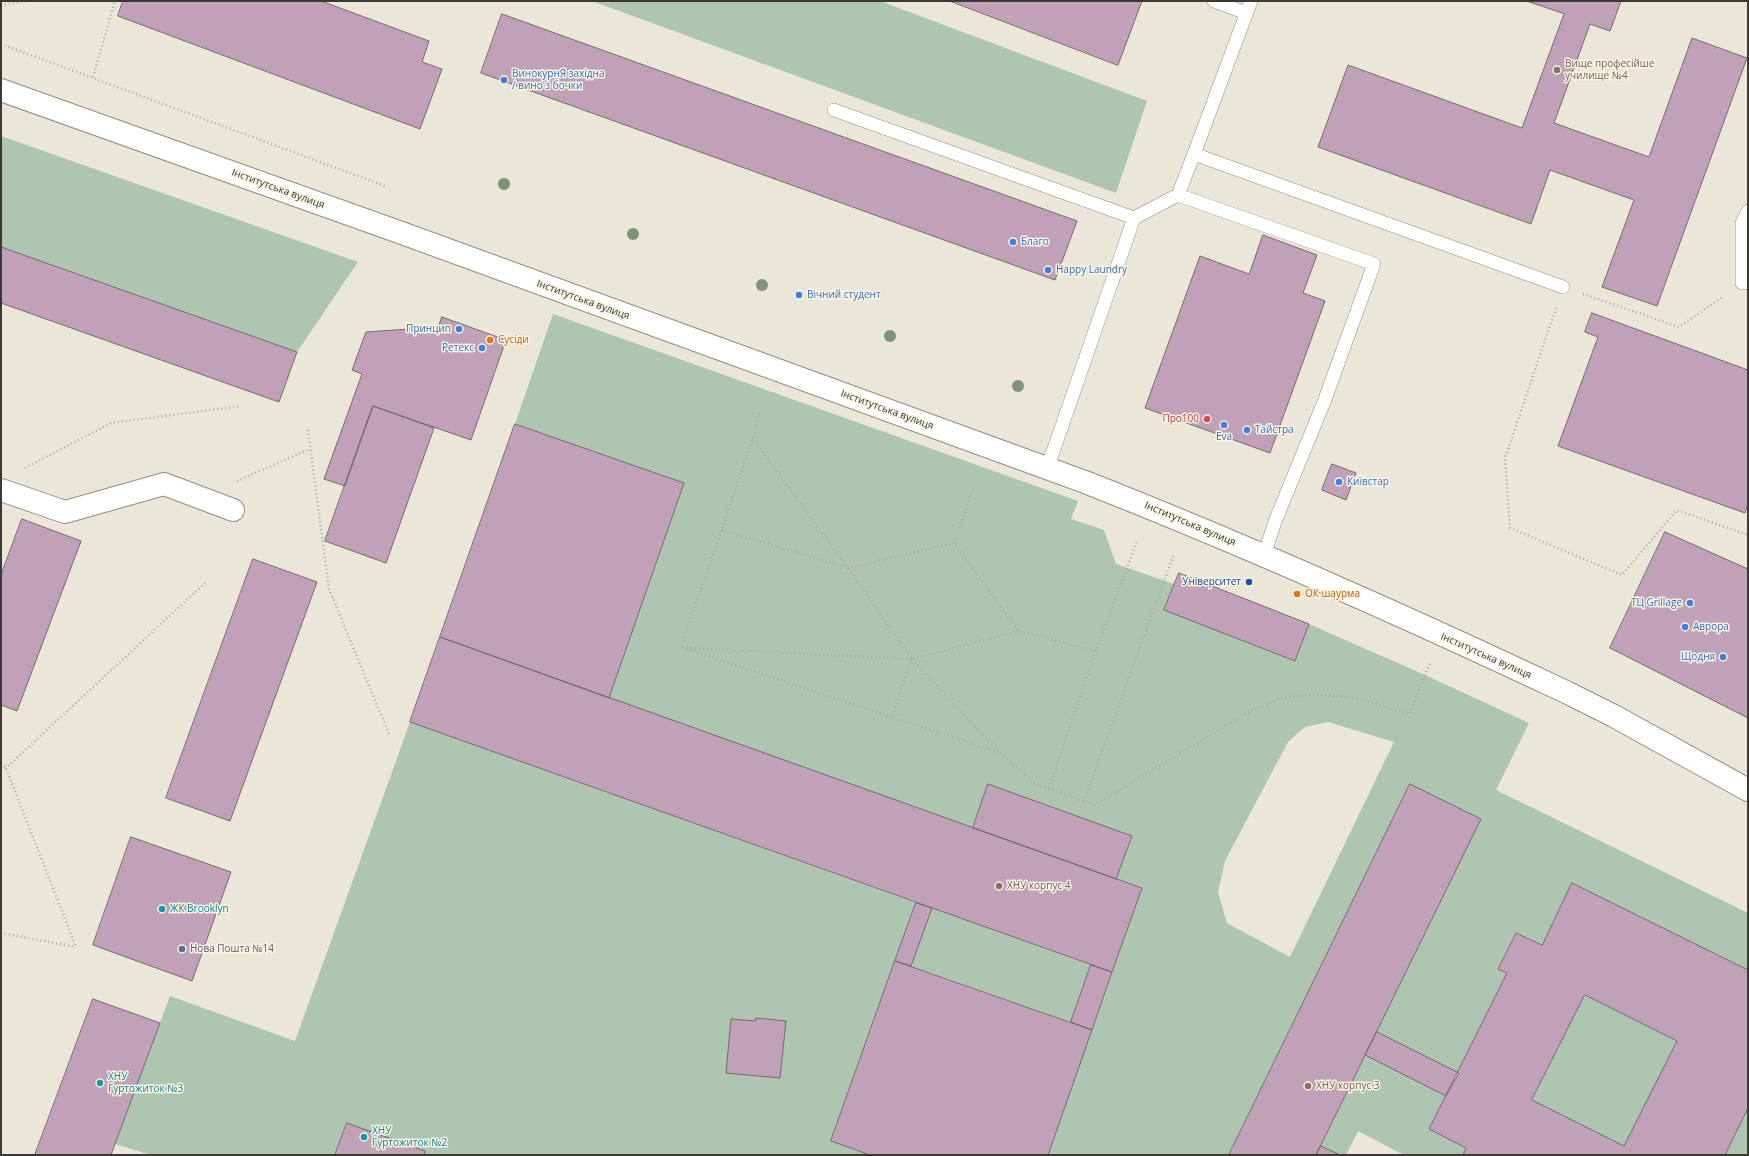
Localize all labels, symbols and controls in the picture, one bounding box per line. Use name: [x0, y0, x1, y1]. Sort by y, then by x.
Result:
place label: Вище професійше училище №4: [1565, 58, 1654, 82]
marker: Вище професійше училище №4: [1552, 65, 1562, 75]
place label: ВинокурнЯ західна / вино з бочки: [512, 68, 604, 92]
marker: ВинокурнЯ західна / вино з бочки: [499, 75, 509, 85]
street label: Інститутська вулиця: [230, 167, 326, 211]
place label: Благо: [1021, 236, 1049, 248]
marker: Благо: [1008, 237, 1018, 247]
place label: Happy Laundry: [1056, 264, 1127, 276]
marker: Happy Laundry: [1043, 265, 1053, 275]
street label: Інститутська вулиця: [535, 278, 631, 322]
place label: Вічний студент: [807, 289, 881, 301]
marker: Вічний студент: [794, 290, 804, 300]
place label: Принцип: [406, 323, 451, 335]
marker: Принцип: [454, 324, 464, 334]
place label: Сусіди: [498, 334, 529, 346]
marker: Сусіди: [485, 335, 495, 345]
place label: Ретекс: [442, 342, 474, 354]
marker: Ретекс: [477, 343, 487, 353]
street label: Інститутська вулиця: [839, 388, 935, 432]
place label: Про100: [1162, 413, 1199, 425]
marker: Про100: [1202, 414, 1212, 424]
marker: Eva: [1219, 420, 1229, 430]
place label: Тайстра: [1255, 424, 1294, 436]
marker: Тайстра: [1242, 425, 1252, 435]
place label: Eva: [1216, 431, 1232, 443]
place label: Київстар: [1347, 476, 1389, 488]
marker: Київстар: [1334, 477, 1344, 487]
street label: Інститутська вулиця: [1143, 499, 1237, 549]
place label: Університет: [1182, 576, 1241, 588]
marker: Університет: [1244, 577, 1254, 587]
place label: ОК шаурма: [1305, 588, 1360, 600]
marker: ОК шаурма: [1292, 589, 1302, 599]
place label: ТЦ Grillage: [1631, 597, 1682, 609]
marker: ТЦ Grillage: [1685, 598, 1695, 608]
place label: Аврора: [1693, 621, 1729, 633]
marker: Аврора: [1680, 622, 1690, 632]
street label: Інститутська вулиця: [1439, 631, 1533, 681]
place label: Щодня: [1681, 651, 1715, 663]
marker: Щодня: [1718, 652, 1728, 662]
place label: ХНУ корпус 4: [1007, 880, 1071, 892]
marker: ХНУ корпус 4: [994, 881, 1004, 891]
place label: ЖК Brooklyn: [170, 903, 229, 915]
marker: ЖК Brooklyn: [157, 904, 167, 914]
place label: Нова Пошта №14: [190, 943, 274, 955]
marker: Нова Пошта №14: [177, 944, 187, 954]
place label: ХНУ Гуртожиток №3: [108, 1071, 183, 1094]
marker: ХНУ Гуртожиток №3: [95, 1078, 105, 1088]
place label: ХНУ корпус 3: [1316, 1080, 1380, 1092]
marker: ХНУ корпус 3: [1303, 1081, 1313, 1091]
place label: ХНУ Гуртожиток №2: [372, 1125, 447, 1148]
marker: ХНУ Гуртожиток №2: [359, 1132, 369, 1142]

